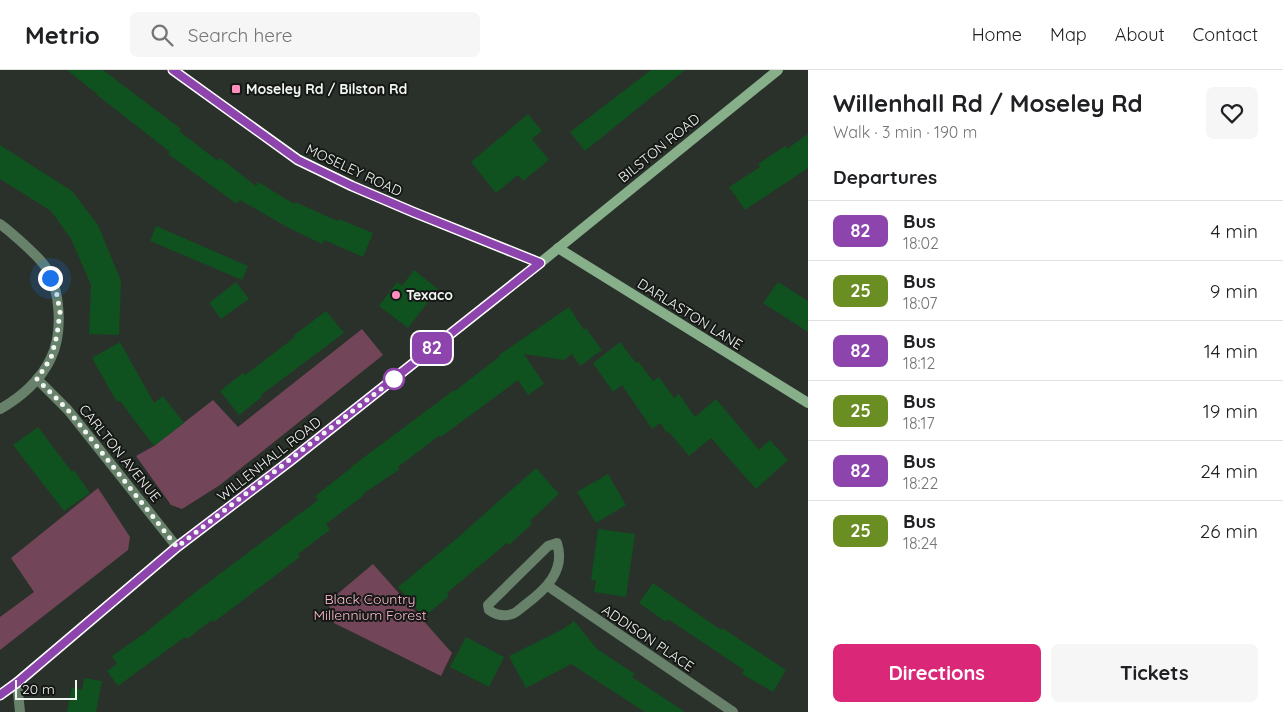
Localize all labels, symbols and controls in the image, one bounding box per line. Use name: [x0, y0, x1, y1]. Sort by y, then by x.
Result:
search box: [130, 12, 480, 57]
text: Metrio: [25, 20, 100, 50]
icon: search: [148, 21, 176, 49]
text: Search here: [188, 23, 293, 47]
text: Home: [972, 23, 1022, 46]
text: Map: [1050, 23, 1087, 46]
text: About: [1115, 23, 1165, 46]
text: Contact: [1193, 23, 1258, 46]
place label: Moseley Rd / Bilston Rd: [246, 80, 407, 98]
marker: Moseley Rd / Bilston Rd: [230, 83, 242, 95]
button: heart: [1206, 87, 1258, 139]
text: Willenhall Rd / Moseley Rd: [833, 88, 1143, 118]
street label: BILSTON ROAD: [615, 110, 703, 186]
text: Walk · 3 min · 190 m: [833, 122, 977, 142]
street label: MOSELEY ROAD: [303, 140, 405, 200]
text: Departures: [833, 165, 937, 189]
text: Bus: [903, 209, 936, 233]
text: 82: [850, 219, 871, 242]
text: 4 min: [1210, 219, 1258, 243]
text: 18:02: [903, 233, 939, 253]
your location: [38, 266, 63, 291]
text: Bus: [903, 269, 936, 293]
street label: DARLASTON LANE: [634, 274, 746, 354]
text: 25: [850, 279, 871, 302]
text: 9 min: [1210, 279, 1258, 303]
place label: Texaco: [406, 286, 453, 304]
marker: Texaco: [390, 289, 402, 301]
text: 18:07: [903, 293, 937, 313]
text: Bus: [903, 329, 936, 353]
line badge: 82: [410, 332, 454, 364]
text: 82: [422, 336, 442, 359]
text: 82: [850, 339, 871, 362]
text: 14 min: [1204, 339, 1258, 363]
text: 18:12: [903, 353, 935, 373]
unlabelled marker: [383, 368, 405, 390]
text: Bus: [903, 389, 936, 413]
text: 25: [850, 399, 871, 422]
text: 19 min: [1203, 399, 1258, 423]
street label: CARLTON AVENUE: [75, 401, 165, 505]
street label: WILLENHALL ROAD: [213, 413, 325, 505]
text: 18:17: [903, 413, 935, 433]
text: Bus: [903, 449, 936, 473]
text: 82: [850, 459, 871, 482]
text: 24 min: [1200, 459, 1258, 483]
text: 18:22: [903, 473, 938, 493]
text: Bus: [903, 509, 936, 533]
text: 25: [850, 519, 871, 542]
text: 26 min: [1200, 519, 1258, 543]
text: 18:24: [903, 533, 938, 553]
park label: Black Country Millennium Forest: [314, 590, 427, 624]
street label: ADDISON PLACE: [599, 601, 697, 675]
button: Directions: [833, 644, 1041, 702]
button: Tickets: [1051, 644, 1258, 702]
scale bar: [15, 677, 78, 700]
text: 20 m: [22, 680, 55, 698]

